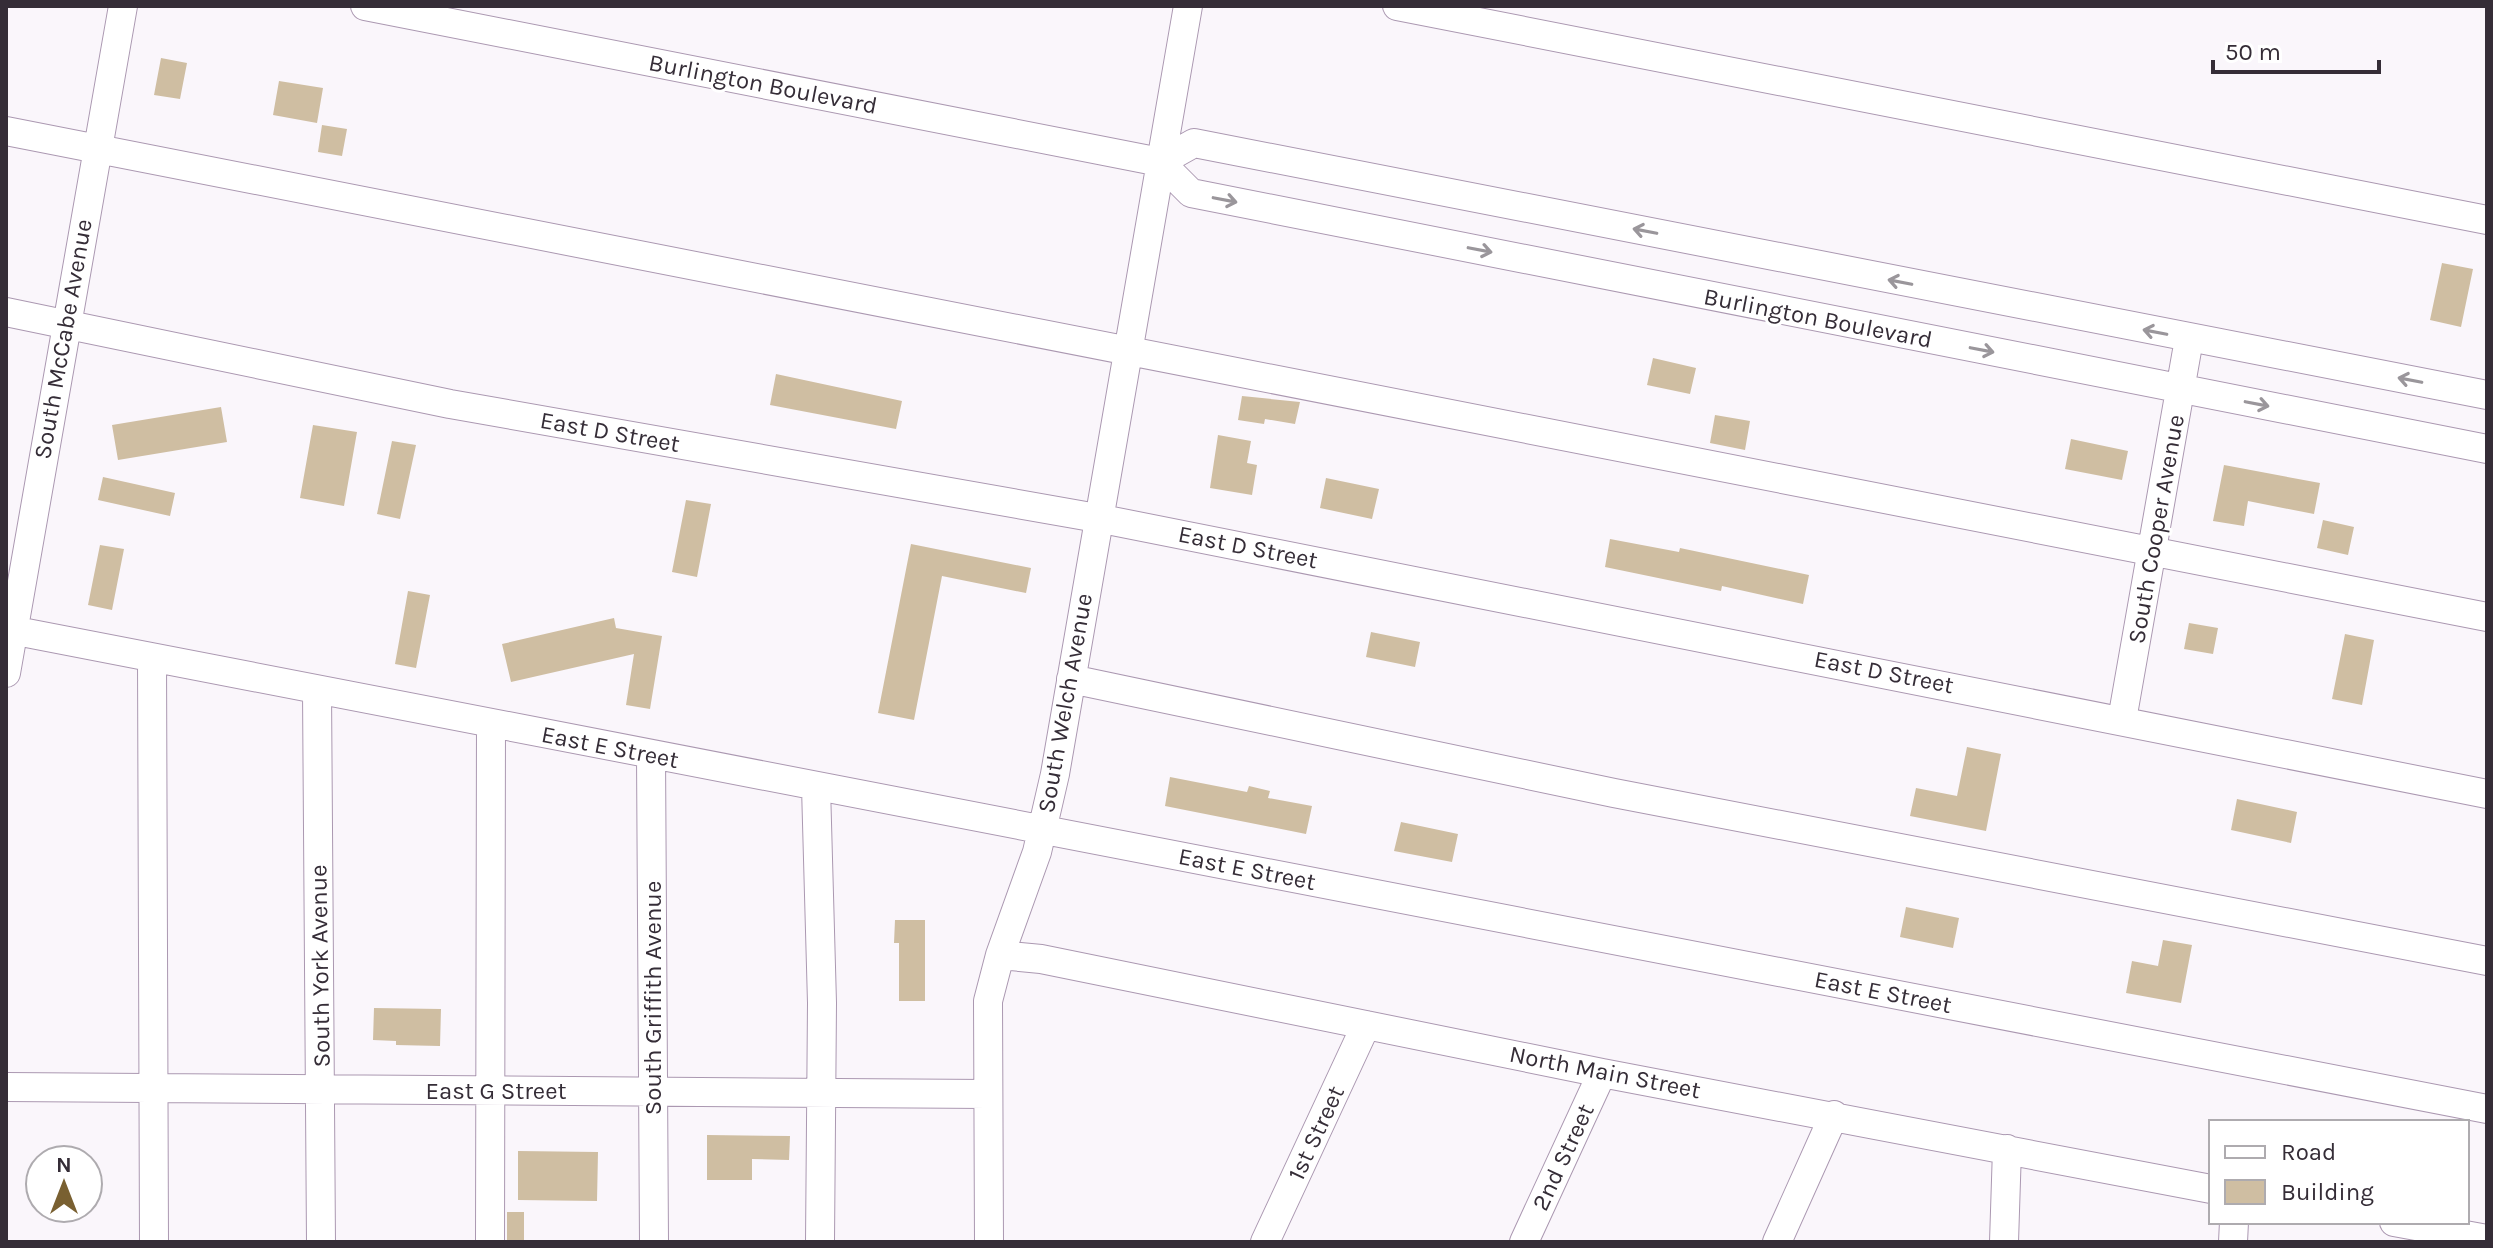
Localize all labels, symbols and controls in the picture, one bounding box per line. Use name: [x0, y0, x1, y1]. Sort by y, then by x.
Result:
scale bar: [2213, 24, 2379, 74]
text: 50 m: [2225, 38, 2281, 66]
street label: Burlington Boulevard: [646, 48, 880, 120]
one-way arrow: [1212, 193, 1237, 208]
street label: South McCabe Avenue: [28, 217, 98, 461]
one-way arrow: [1632, 223, 1658, 238]
one-way arrow: [1467, 244, 1492, 259]
one-way arrow: [1888, 273, 1913, 288]
street label: Burlington Boulevard: [1701, 282, 1935, 354]
one-way arrow: [2143, 324, 2168, 339]
one-way arrow: [1969, 344, 1994, 359]
one-way arrow: [2398, 372, 2424, 387]
one-way arrow: [2244, 398, 2269, 413]
street label: East D Street: [538, 406, 682, 458]
street label: South Cooper Avenue: [2122, 412, 2190, 646]
street label: East D Street: [1176, 520, 1320, 574]
street label: South Welch Avenue: [1032, 591, 1098, 815]
street label: East D Street: [1812, 645, 1956, 699]
street label: East E Street: [539, 720, 681, 774]
street label: East E Street: [1176, 842, 1318, 896]
street label: South York Avenue: [304, 864, 336, 1068]
street label: South Griffith Avenue: [639, 881, 667, 1115]
street label: East E Street: [1812, 965, 1954, 1019]
street label: North Main Street: [1507, 1040, 1703, 1104]
street label: East G Street: [425, 1077, 567, 1105]
street label: 1st Street: [1282, 1081, 1350, 1185]
street label: 2nd Street: [1526, 1099, 1600, 1215]
legend: [2209, 1120, 2469, 1224]
text: Road: [2281, 1138, 2336, 1166]
north arrow: [24, 1144, 104, 1224]
text: N: [56, 1152, 72, 1178]
text: Building: [2281, 1178, 2374, 1206]

